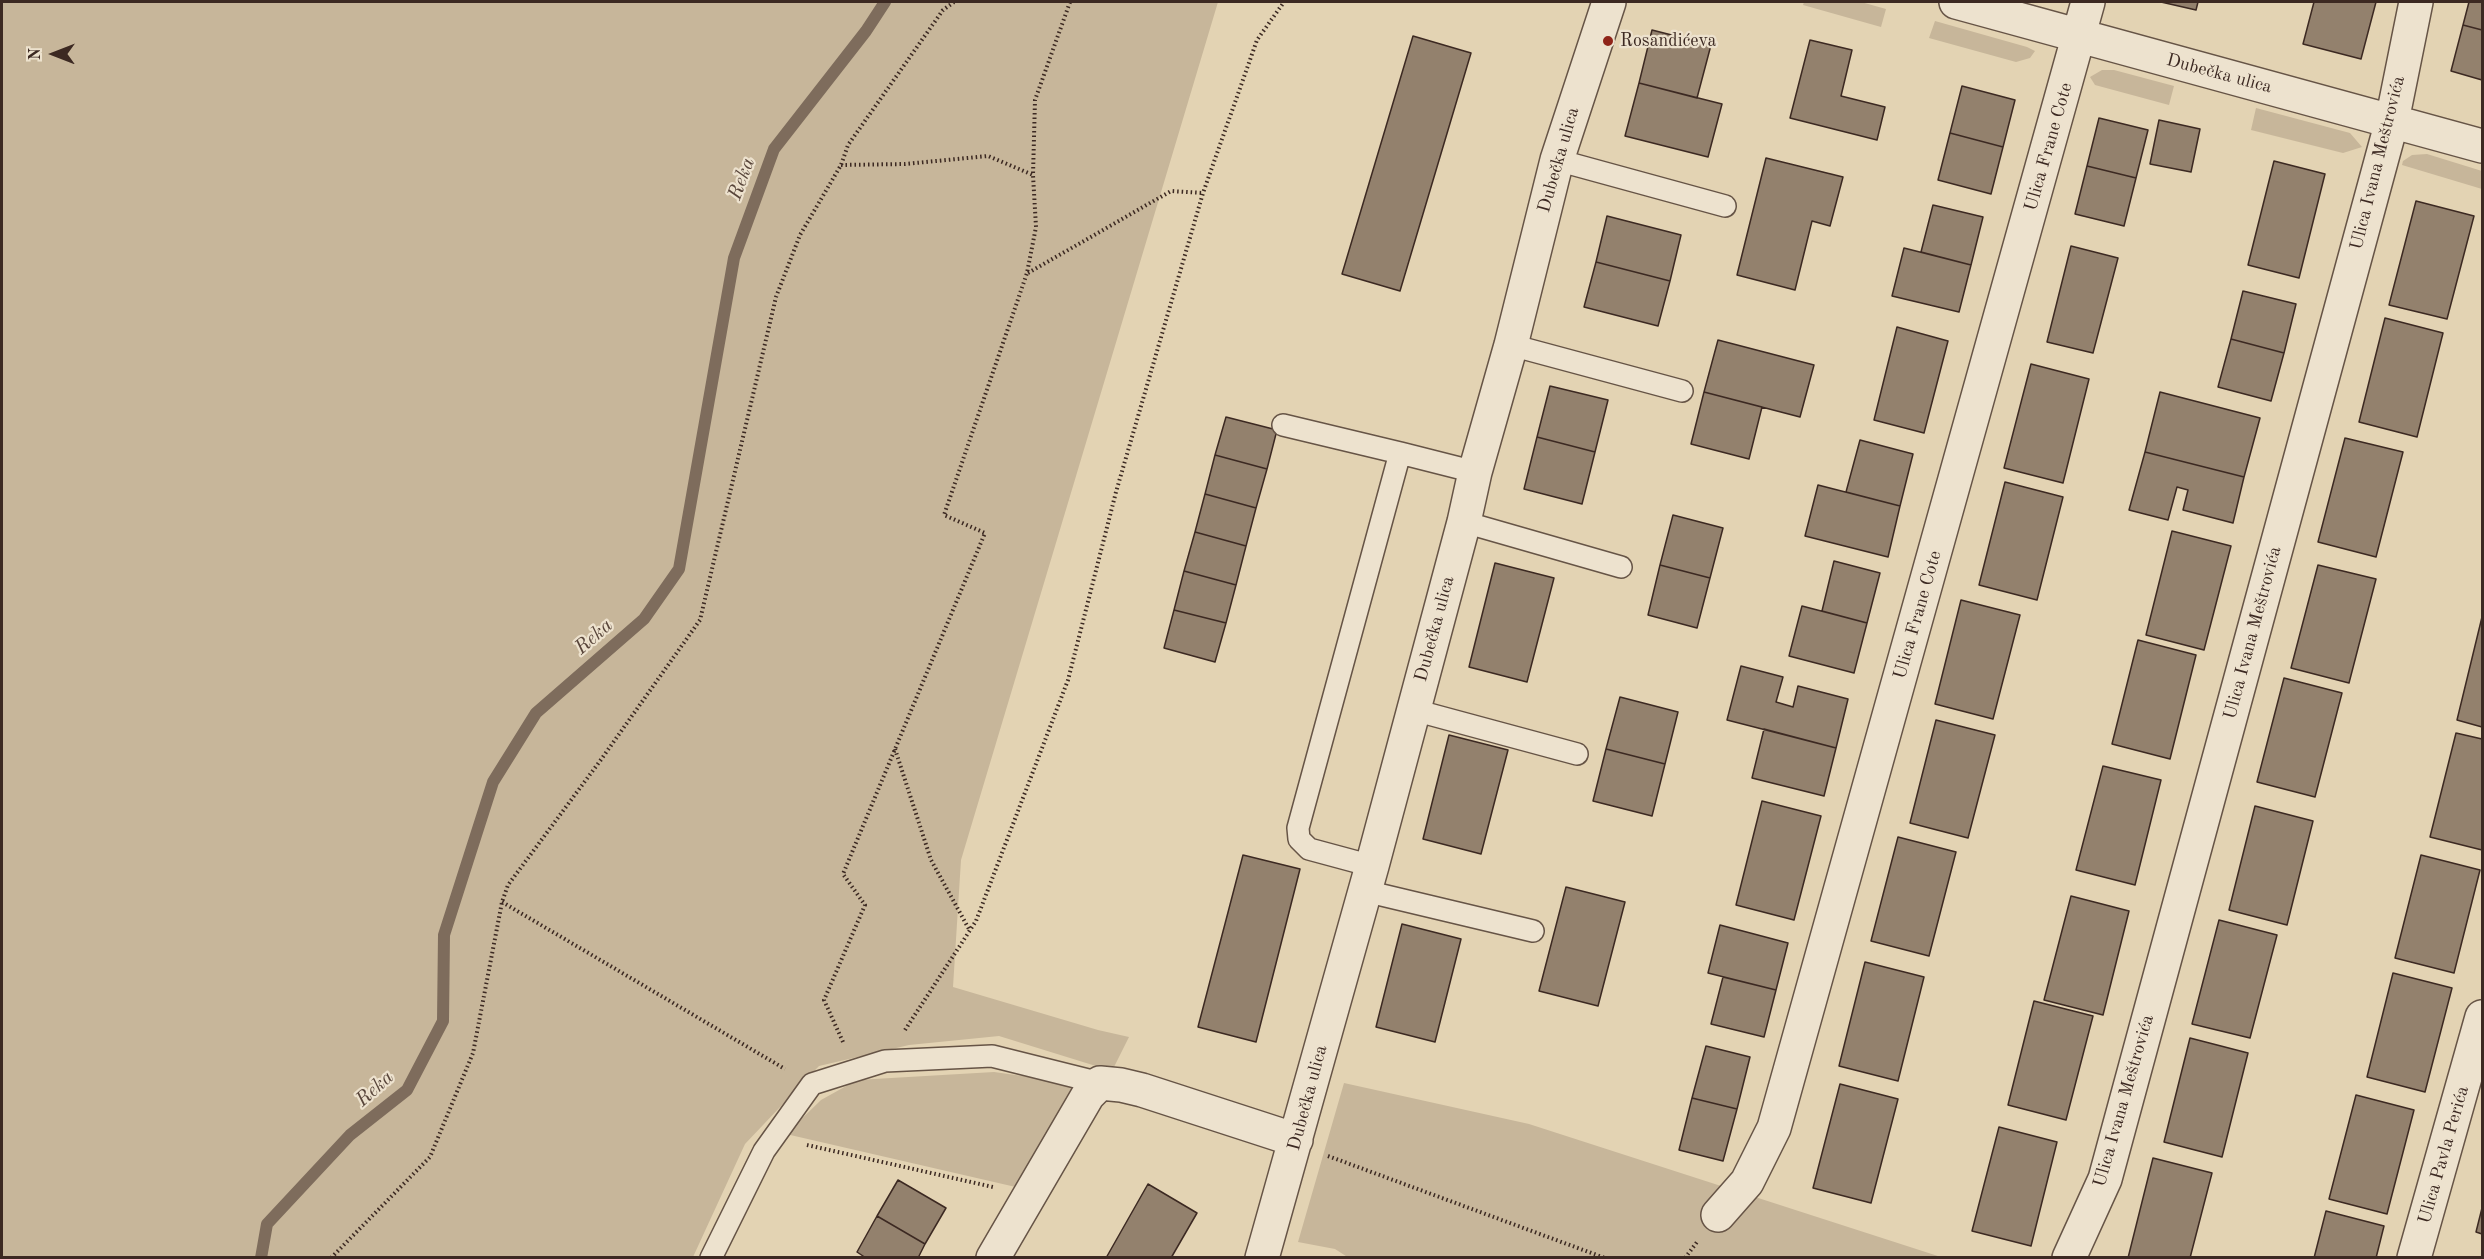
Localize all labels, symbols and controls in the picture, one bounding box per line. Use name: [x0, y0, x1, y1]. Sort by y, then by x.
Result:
north arrow: [24, 24, 84, 84]
place label: Rosandićeva: [1620, 30, 1716, 52]
marker: Rosandićeva: [1601, 34, 1615, 48]
text: N: [28, 48, 44, 60]
street label: Dubečka ulica: [2164, 50, 2274, 98]
street label: Ulica Ivana Meštrovića: [2346, 74, 2410, 252]
street label: Ulica Frane Cote: [2020, 80, 2078, 214]
street label: Dubečka ulica: [1534, 105, 1584, 215]
water label: Reka: [723, 155, 761, 203]
street label: Ulica Ivana Meštrovića: [2219, 544, 2287, 722]
street label: Ulica Frane Cote: [1889, 548, 1947, 682]
street label: Dubečka ulica: [1411, 574, 1459, 684]
water label: Reka: [570, 614, 618, 660]
street label: Ulica Ivana Meštrovića: [2089, 1012, 2159, 1190]
street label: Dubečka ulica: [1284, 1043, 1332, 1153]
water label: Reka: [351, 1066, 399, 1112]
street label: Ulica Pavla Perića: [2414, 1084, 2474, 1226]

